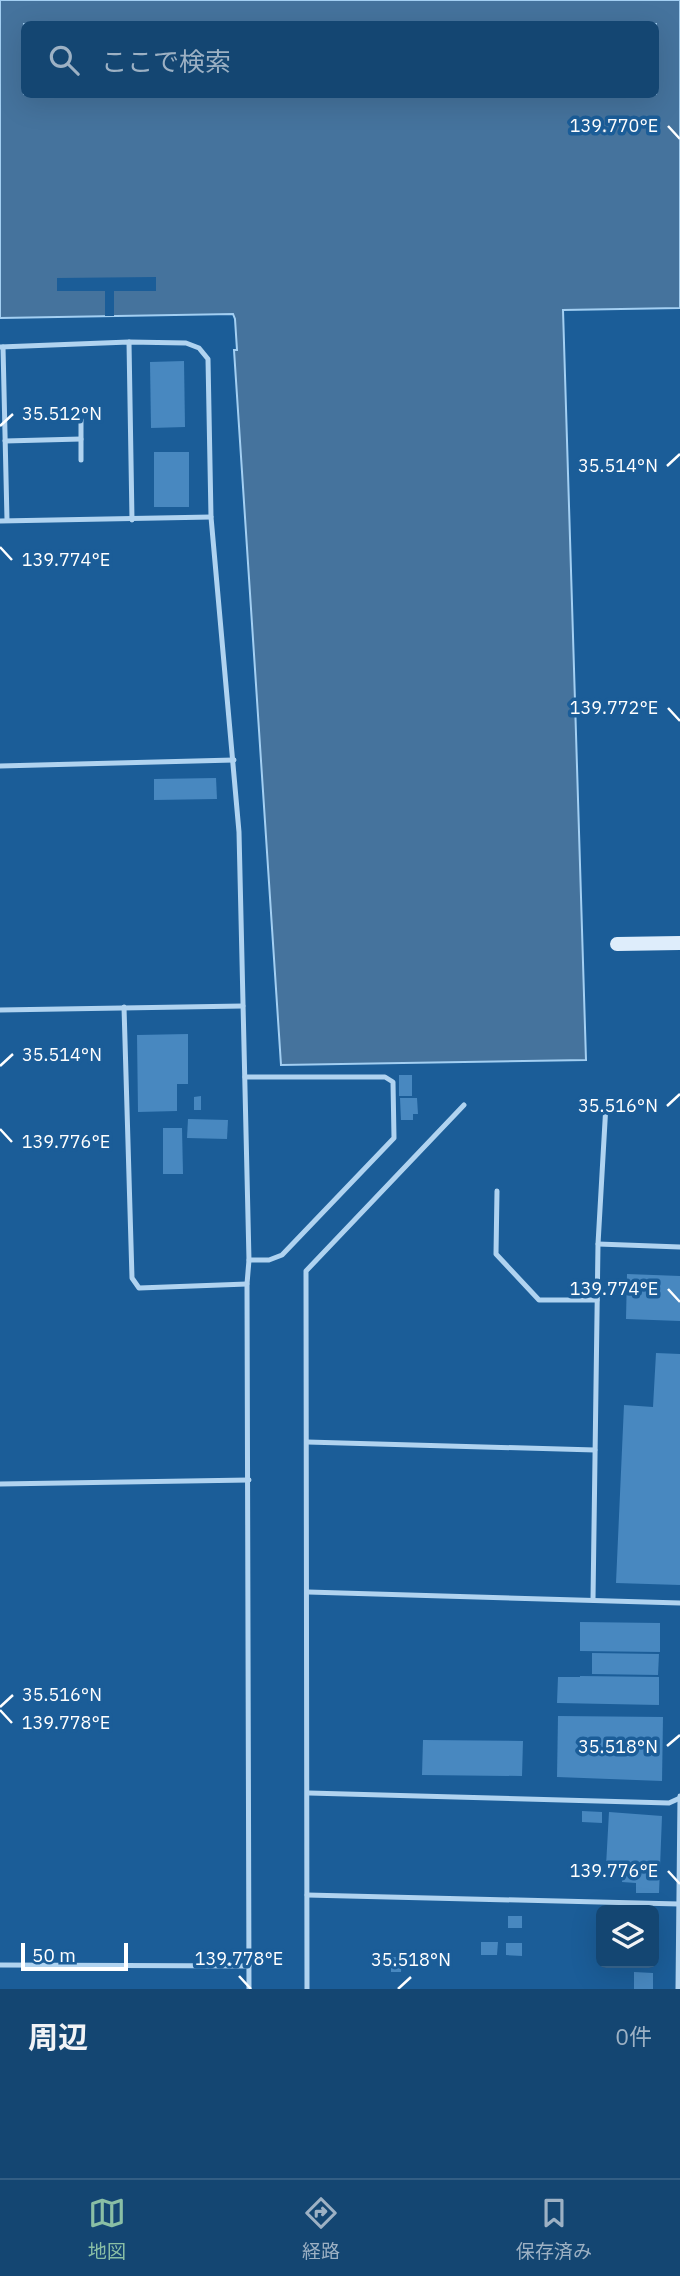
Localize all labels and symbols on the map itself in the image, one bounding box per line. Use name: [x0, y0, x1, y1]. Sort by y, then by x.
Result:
text: 139.770°E: [570, 114, 658, 137]
text: 35.512°N: [22, 402, 102, 425]
text: 35.514°N: [578, 454, 658, 477]
text: 139.774°E: [22, 548, 110, 571]
text: 139.772°E: [570, 696, 658, 719]
text: 35.514°N: [22, 1043, 102, 1066]
text: 35.516°N: [578, 1094, 658, 1117]
text: 139.776°E: [22, 1130, 110, 1153]
text: 139.774°E: [570, 1277, 658, 1300]
text: 35.516°N: [22, 1683, 102, 1706]
text: 139.778°E: [22, 1711, 110, 1734]
text: 35.518°N: [578, 1735, 658, 1758]
text: 139.776°E: [570, 1859, 658, 1882]
scale bar: [21, 1940, 128, 1972]
text: 139.778°E: [195, 1947, 283, 1970]
text: 35.518°N: [371, 1948, 451, 1971]

